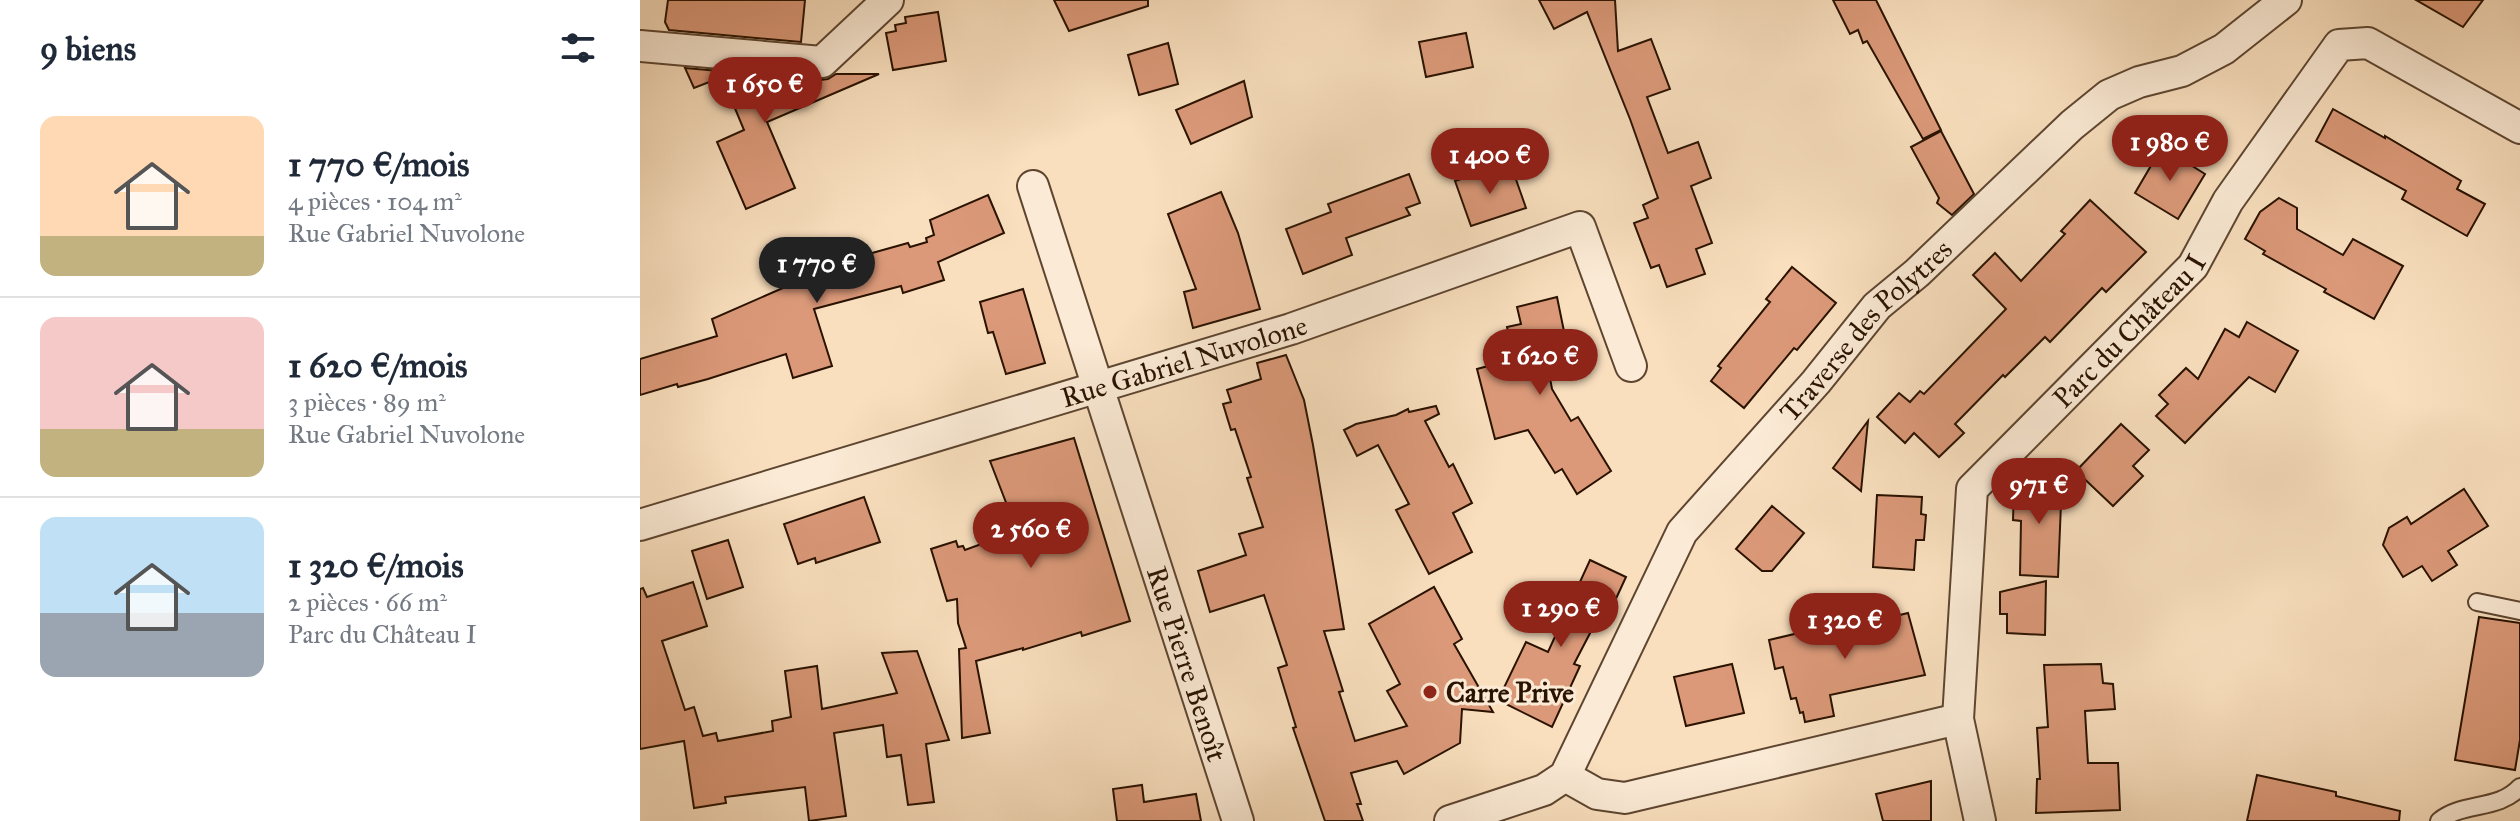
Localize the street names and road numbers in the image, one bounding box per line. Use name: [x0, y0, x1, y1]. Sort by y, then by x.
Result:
street label: Traverse des Polytres: [1772, 232, 1959, 429]
street label: Parc du Château I: [2045, 248, 2214, 415]
street label: Rue Gabriel Nuvolone: [1057, 307, 1312, 415]
street label: Rue Pierre Benoît: [1139, 562, 1235, 766]

